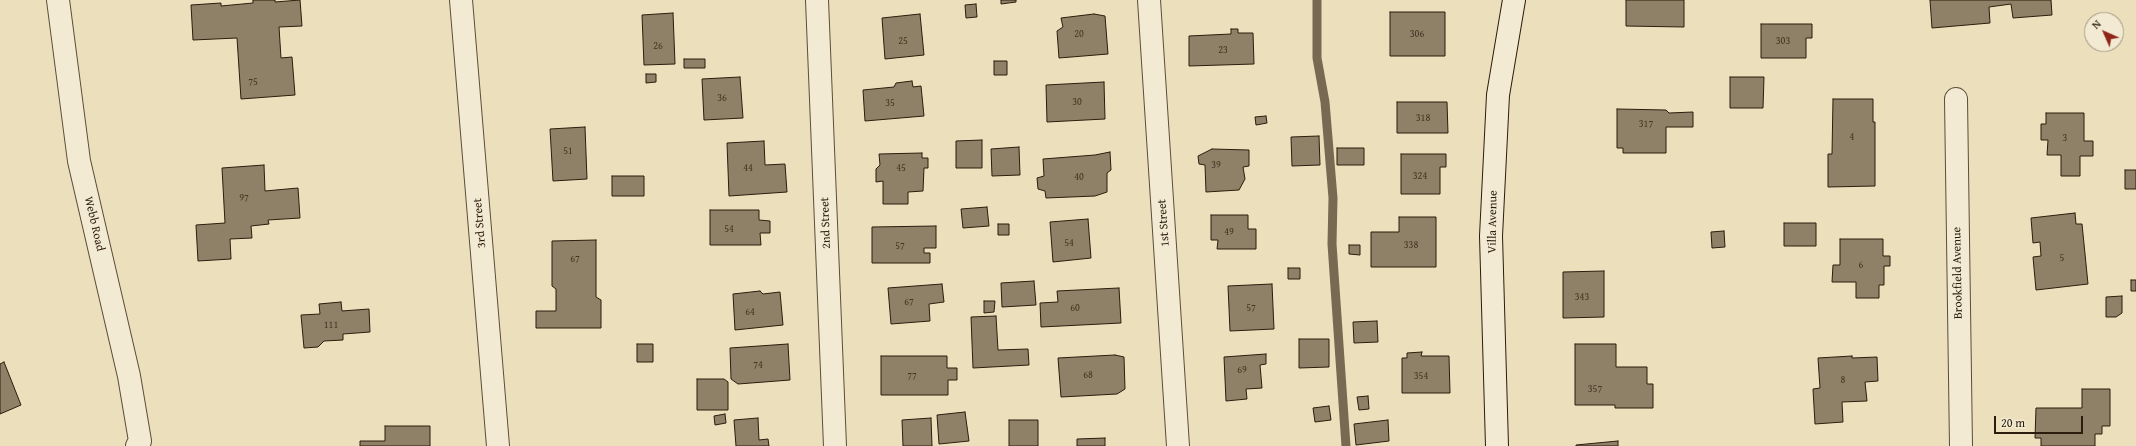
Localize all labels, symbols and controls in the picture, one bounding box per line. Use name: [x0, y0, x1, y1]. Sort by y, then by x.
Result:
north arrow: [2084, 12, 2124, 52]
text: N: [2088, 16, 2104, 32]
house number: 20: [1074, 28, 1084, 40]
house number: 306: [1410, 28, 1424, 40]
house number: 25: [898, 35, 908, 47]
house number: 303: [1776, 35, 1790, 47]
house number: 26: [653, 40, 663, 52]
house number: 23: [1218, 44, 1228, 56]
house number: 75: [248, 76, 258, 88]
house number: 36: [717, 92, 727, 104]
house number: 30: [1072, 96, 1082, 108]
house number: 35: [885, 97, 895, 109]
house number: 318: [1416, 112, 1430, 124]
house number: 317: [1639, 118, 1653, 130]
house number: 4: [1850, 131, 1854, 143]
house number: 3: [2063, 132, 2067, 144]
house number: 51: [563, 145, 573, 157]
house number: 39: [1211, 159, 1221, 171]
house number: 44: [743, 162, 753, 174]
house number: 45: [896, 162, 906, 174]
house number: 324: [1413, 170, 1427, 182]
house number: 40: [1074, 171, 1084, 183]
street label: Villa Avenue: [1485, 190, 1501, 254]
house number: 97: [239, 192, 249, 204]
street label: Webb Road: [81, 195, 107, 253]
street label: 3rd Street: [471, 197, 489, 249]
street label: 2nd Street: [818, 197, 834, 249]
street label: 1st Street: [1155, 199, 1173, 247]
house number: 54: [724, 223, 734, 235]
house number: 49: [1224, 226, 1234, 238]
street label: Brookfield Avenue: [1950, 227, 1966, 319]
house number: 54: [1064, 237, 1074, 249]
house number: 338: [1404, 239, 1418, 251]
house number: 57: [895, 240, 905, 252]
house number: 5: [2060, 252, 2064, 264]
house number: 67: [570, 253, 580, 265]
house number: 6: [1859, 259, 1863, 271]
house number: 343: [1575, 291, 1589, 303]
house number: 67: [904, 296, 914, 308]
house number: 60: [1070, 302, 1080, 314]
house number: 57: [1246, 302, 1256, 314]
house number: 64: [745, 306, 755, 318]
house number: 111: [324, 319, 338, 331]
house number: 74: [753, 359, 763, 371]
house number: 69: [1237, 364, 1247, 376]
house number: 68: [1083, 369, 1093, 381]
house number: 77: [907, 370, 917, 382]
house number: 354: [1414, 370, 1428, 382]
house number: 8: [1841, 374, 1845, 386]
house number: 357: [1588, 383, 1602, 395]
scale bar: [1996, 408, 2085, 434]
text: 20 m: [2001, 414, 2025, 431]

